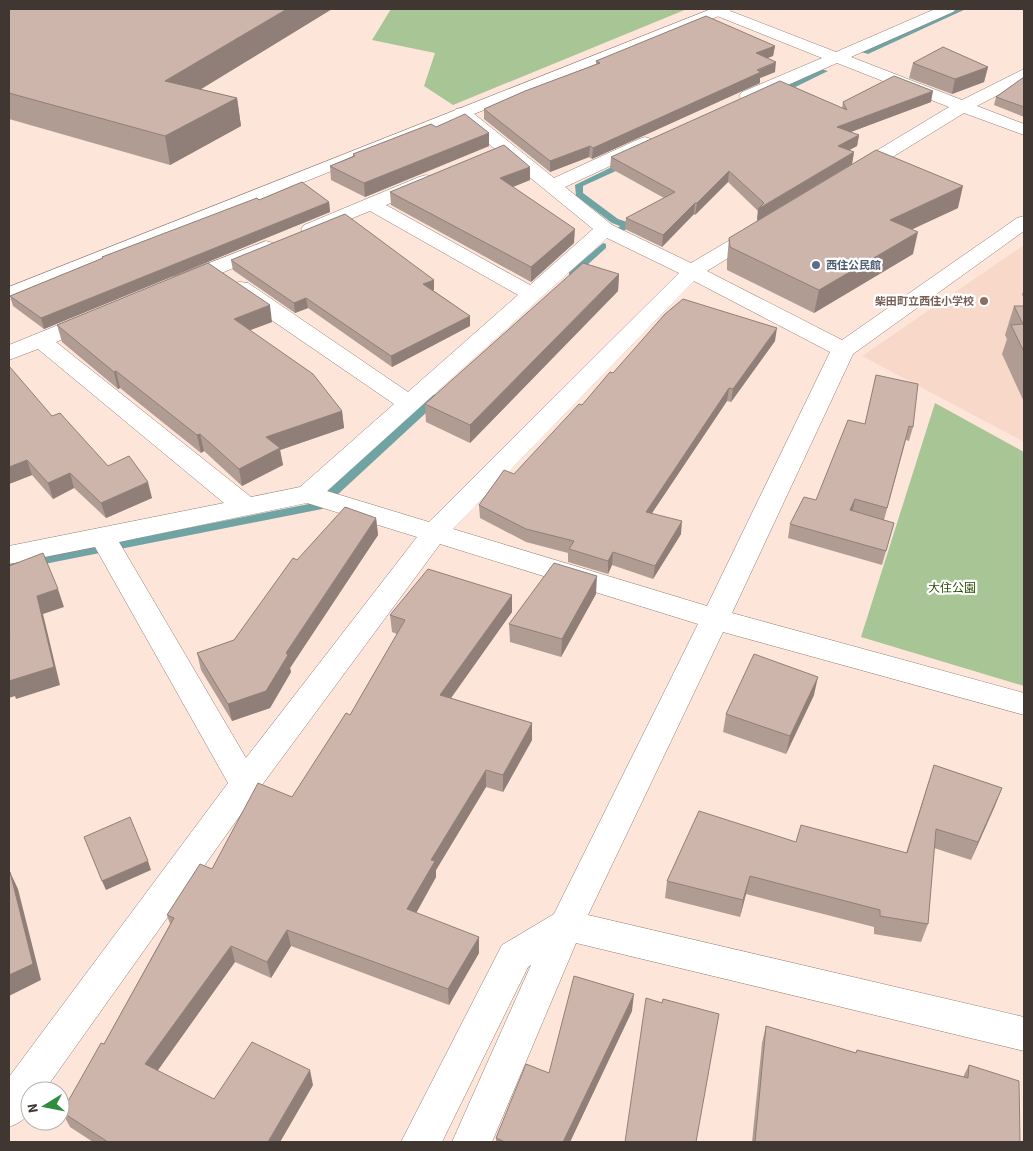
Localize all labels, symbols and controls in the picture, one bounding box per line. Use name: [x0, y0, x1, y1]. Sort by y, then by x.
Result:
place label: 西住公民館: [826, 258, 881, 273]
marker: 西住公民館: [810, 259, 822, 271]
place label: 柴田町立西住小学校: [875, 294, 974, 309]
marker: 柴田町立西住小学校: [978, 295, 990, 307]
park label: 大住公園: [928, 580, 976, 597]
north arrow: [20, 1081, 70, 1131]
text: N: [23, 1102, 44, 1114]

